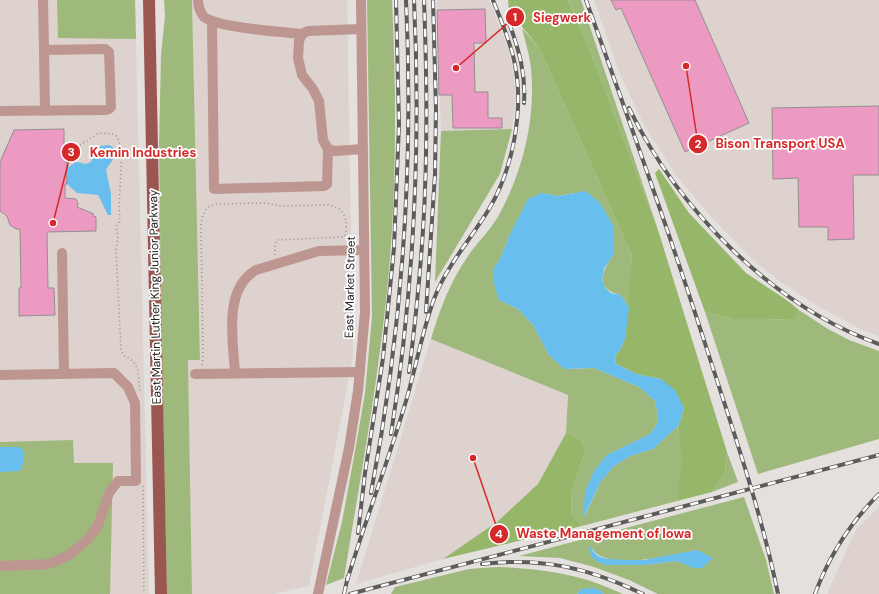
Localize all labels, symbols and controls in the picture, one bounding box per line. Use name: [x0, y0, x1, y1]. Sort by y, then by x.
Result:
callout: Siegwerk: [505, 5, 599, 30]
text: 1: [513, 9, 517, 25]
text: Siegwerk: [533, 9, 591, 26]
callout: Bison Transport USA: [688, 131, 853, 156]
text: Bison Transport USA: [715, 135, 845, 152]
text: 2: [695, 136, 702, 152]
callout: Kemin Industries: [61, 140, 204, 165]
text: 3: [67, 144, 75, 160]
text: Kemin Industries: [90, 144, 196, 161]
street label: East Martin Luther King Junior Parkway: [145, 189, 165, 404]
street label: East Market Street: [341, 236, 359, 338]
callout: Waste Management of Iowa: [489, 521, 700, 546]
text: Waste Management of Iowa: [517, 525, 692, 542]
text: 4: [495, 526, 503, 542]

